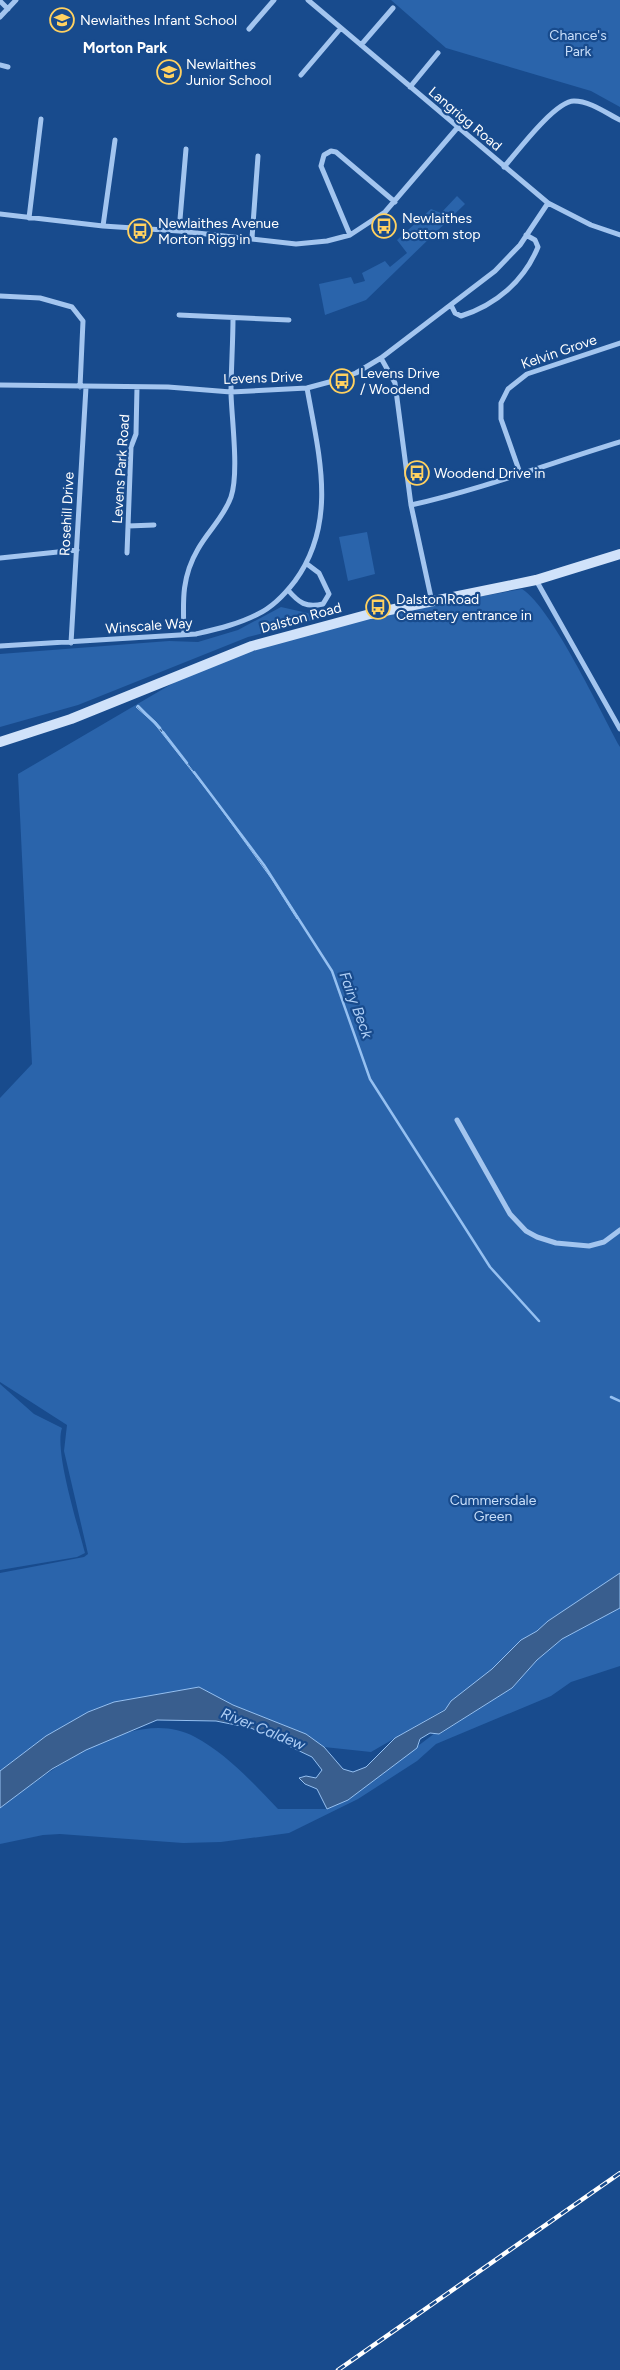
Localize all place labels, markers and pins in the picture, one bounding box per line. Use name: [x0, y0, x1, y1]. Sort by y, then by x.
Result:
school or university icon: Newlaithes Infant School: [49, 7, 75, 33]
place label: Newlaithes Infant School: [80, 12, 237, 29]
place label: Newlaithes Junior School: [186, 56, 272, 89]
school or university icon: Newlaithes Junior School: [156, 59, 182, 85]
place label: Newlaithes bottom stop: [402, 210, 481, 243]
bus stop icon: Newlaithes bottom stop: [371, 213, 397, 239]
place label: Newlaithes Avenue Morton Rigg in: [158, 215, 279, 248]
bus stop icon: Newlaithes Avenue Morton Rigg in: [127, 218, 153, 244]
place label: Levens Drive / Woodend: [360, 365, 440, 398]
bus stop icon: Levens Drive / Woodend: [329, 368, 355, 394]
bus stop icon: Woodend Drive in: [404, 460, 430, 486]
place label: Woodend Drive in: [434, 465, 546, 482]
place label: Dalston Road Cemetery entrance in: [396, 591, 532, 624]
bus stop icon: Dalston Road Cemetery entrance in: [365, 594, 391, 620]

